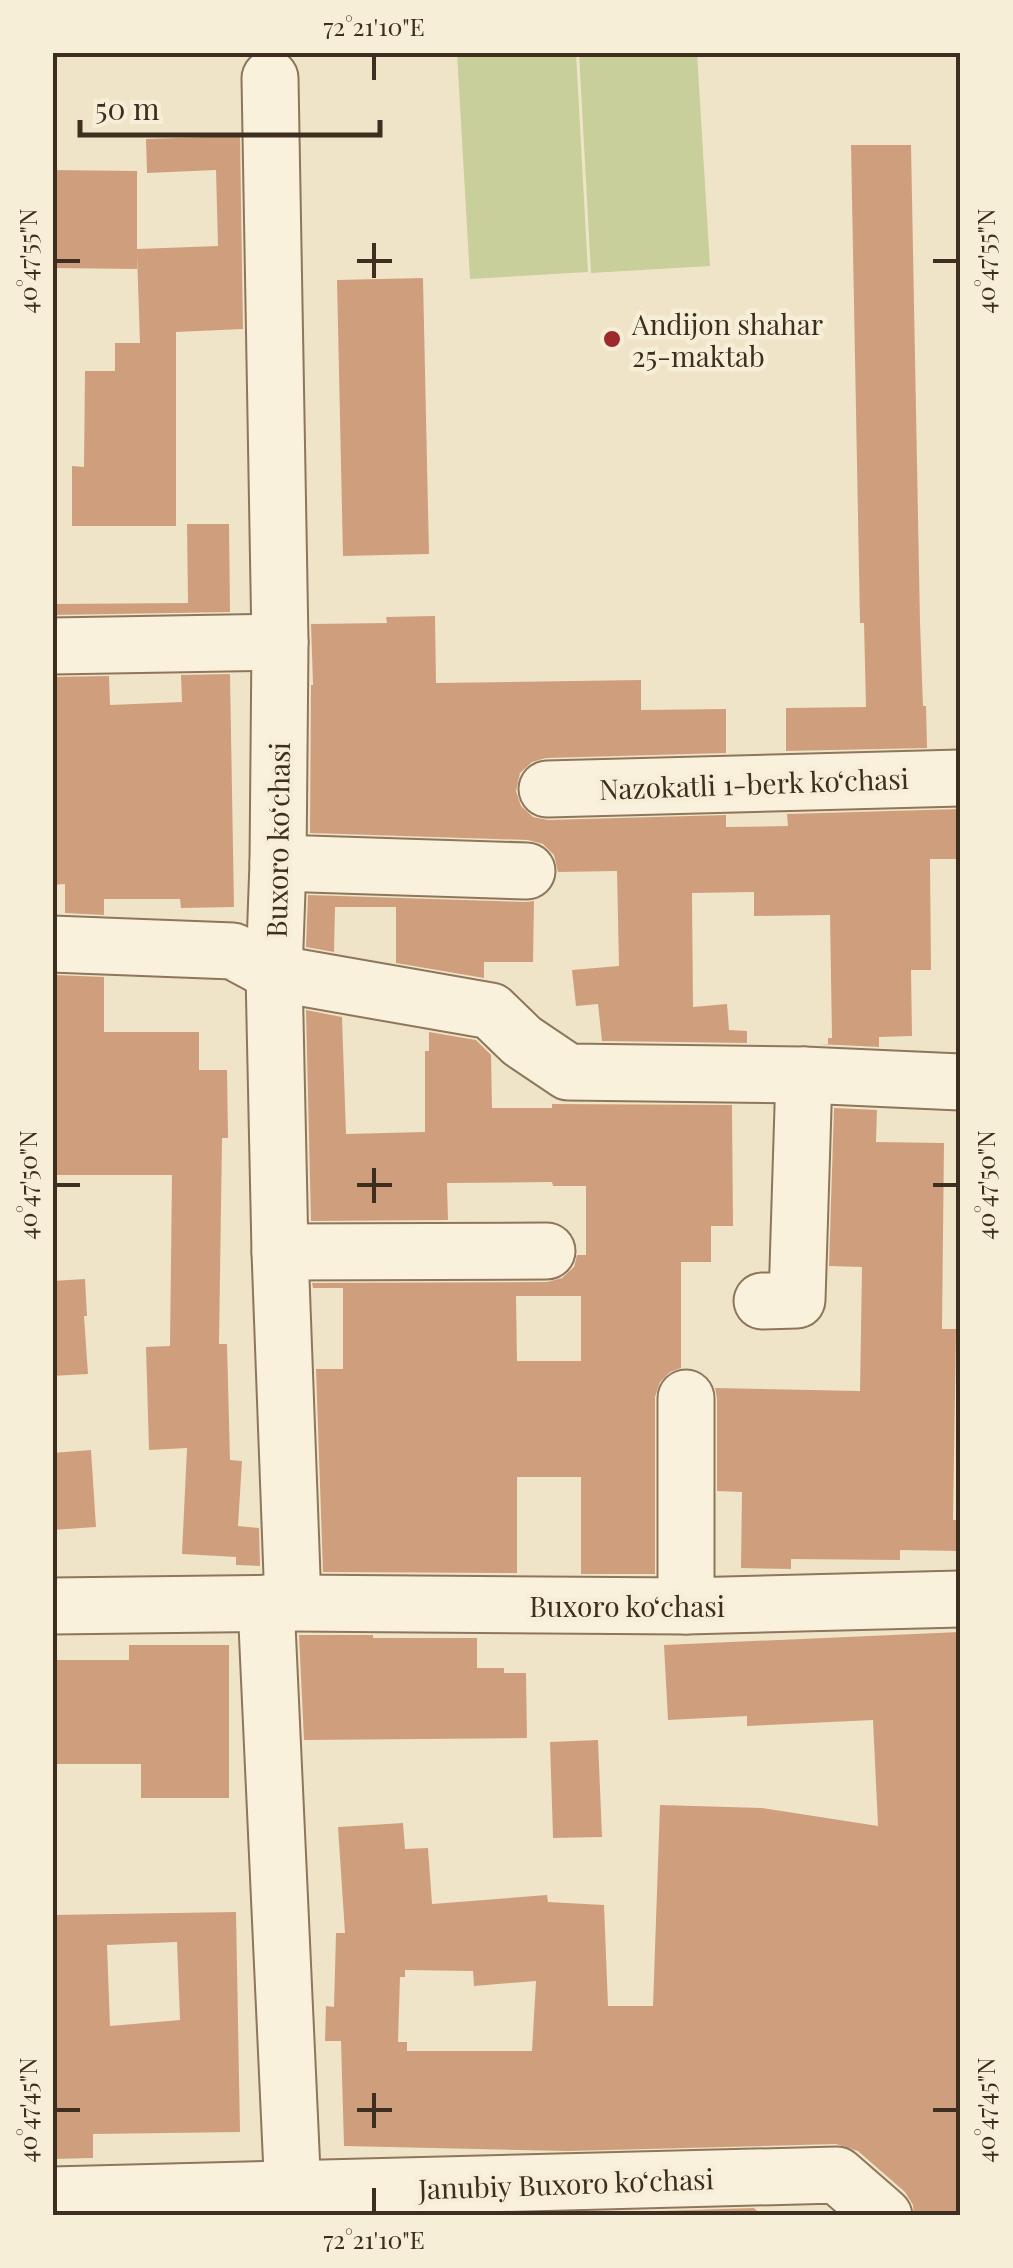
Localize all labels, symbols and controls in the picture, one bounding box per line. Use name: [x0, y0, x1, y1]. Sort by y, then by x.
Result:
text: 72°21'10"E: [323, 9, 425, 42]
scale bar: [80, 75, 380, 137]
text: 50 m: [95, 88, 160, 128]
text: 40°47'55"N: [10, 208, 43, 314]
text: 40°47'55"N: [968, 208, 1001, 314]
place label: Andijon shahar 25-maktab: [631, 305, 824, 374]
marker: Andijon shahar 25-maktab: [601, 328, 623, 350]
street label: Buxoro koʻchasi: [257, 742, 297, 938]
street label: Nazokatli 1-berk koʻchasi: [598, 759, 910, 807]
text: 40°47'50"N: [10, 1130, 43, 1240]
text: 40°47'50"N: [968, 1130, 1001, 1240]
street label: Buxoro koʻchasi: [529, 1587, 725, 1624]
text: 40°47'45"N: [10, 2057, 43, 2163]
text: 40°47'45"N: [968, 2057, 1001, 2163]
street label: Janubiy Buxoro koʻchasi: [417, 2159, 714, 2207]
text: 72°21'10"E: [323, 2222, 425, 2255]

